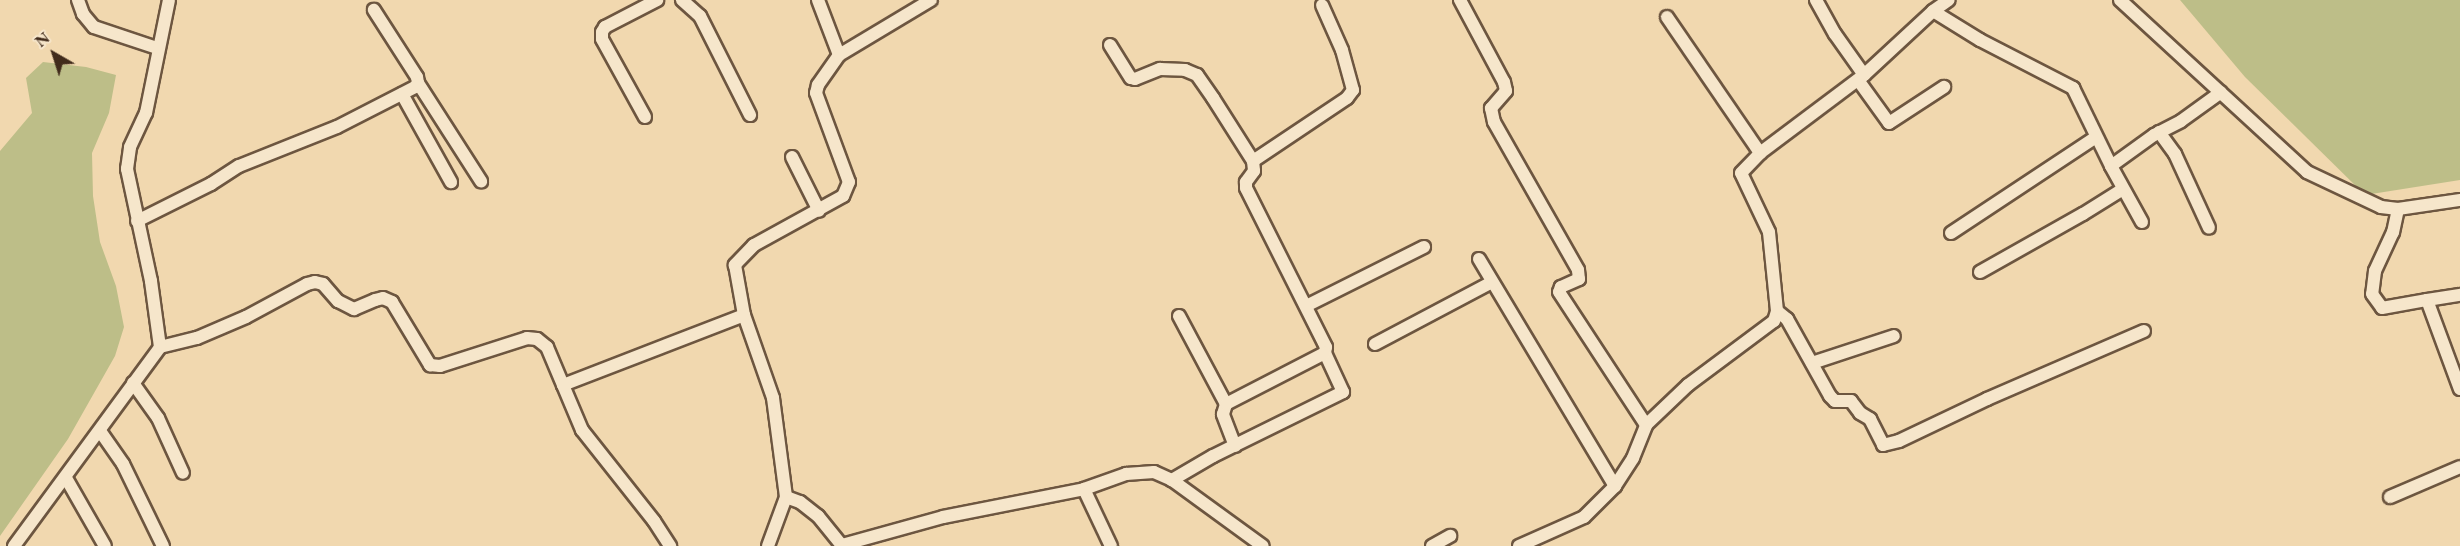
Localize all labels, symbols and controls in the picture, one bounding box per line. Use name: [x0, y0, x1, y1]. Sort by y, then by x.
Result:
north arrow: [24, 24, 84, 84]
text: N: [31, 27, 54, 52]

